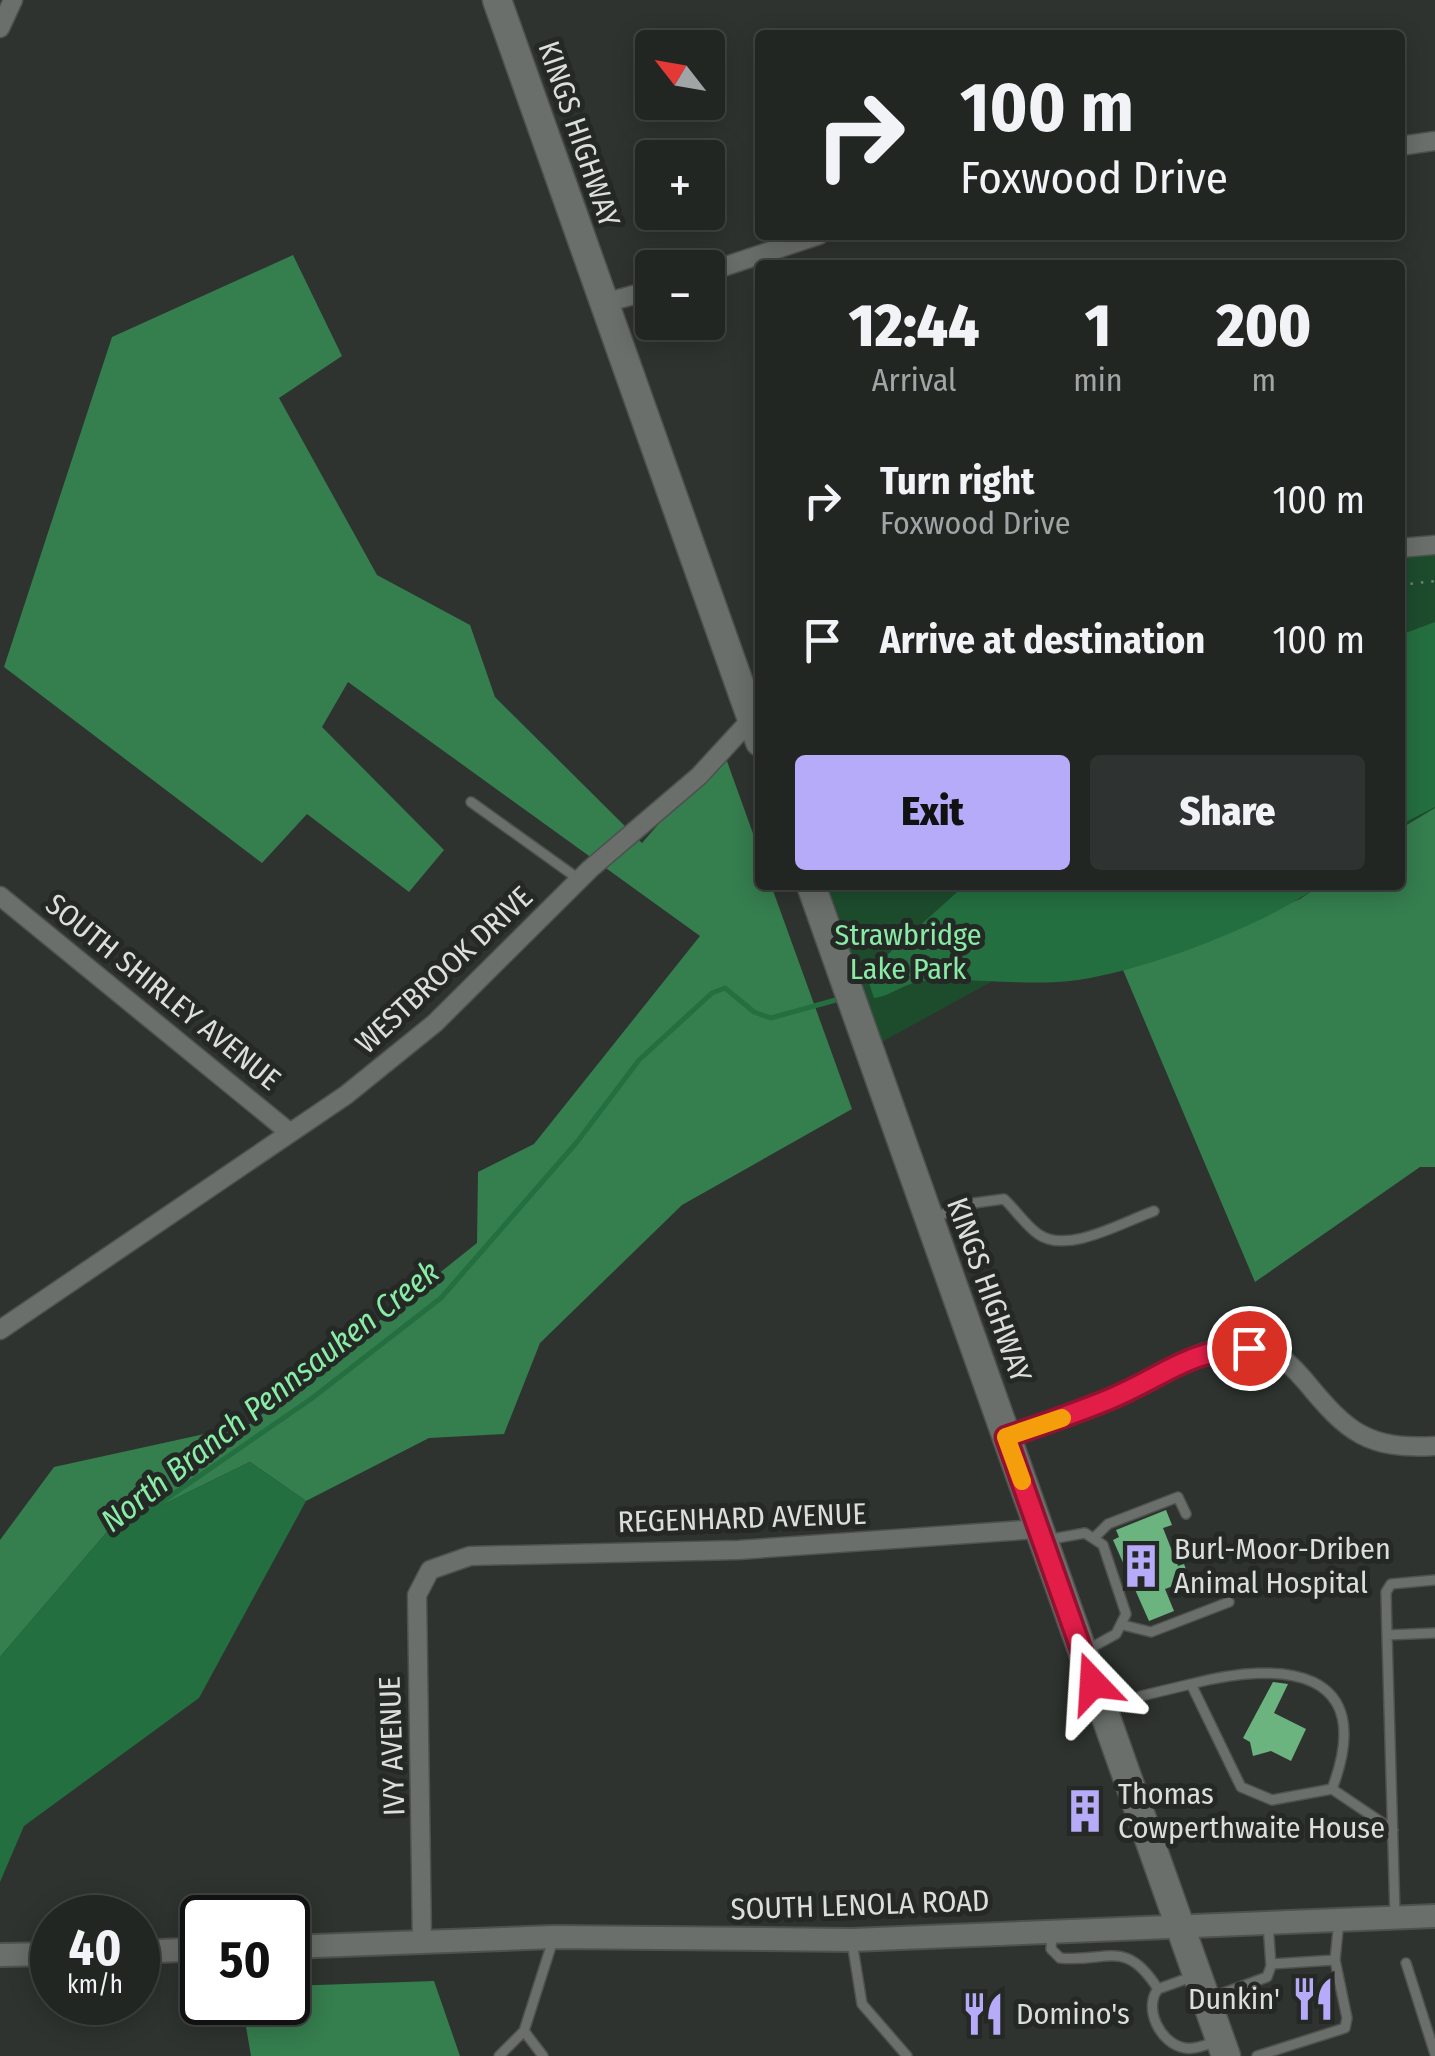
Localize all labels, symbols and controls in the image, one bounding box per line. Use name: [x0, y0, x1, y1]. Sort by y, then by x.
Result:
north arrow: [635, 30, 725, 120]
map controls: [635, 30, 725, 340]
street label: KINGS HIGHWAY: [530, 36, 628, 232]
text: 100 m: [960, 66, 1134, 150]
icon: right: [795, 70, 925, 200]
button: +: [635, 140, 725, 230]
text: Foxwood Drive: [960, 151, 1228, 205]
button: −: [635, 250, 725, 340]
text: 12:44: [849, 290, 979, 362]
text: 1: [1085, 290, 1111, 362]
text: 200: [1217, 290, 1311, 362]
text: Arrival: [872, 361, 957, 399]
text: min: [1073, 361, 1123, 399]
text: m: [1252, 361, 1276, 399]
text: Turn right: [880, 458, 1034, 504]
icon: right: [795, 473, 850, 528]
text: 100 m: [1272, 477, 1365, 523]
text: Foxwood Drive: [880, 504, 1071, 542]
icon: arrive: [795, 613, 850, 668]
text: Arrive at destination: [880, 617, 1205, 663]
text: 100 m: [1272, 617, 1365, 663]
button: Exit: [795, 755, 1070, 870]
button: Share: [1090, 755, 1365, 870]
street label: WESTBROOK DRIVE: [348, 879, 540, 1061]
street label: SOUTH SHIRLEY AVENUE: [38, 886, 288, 1098]
park label: Strawbridge Lake Park: [835, 917, 981, 987]
street label: KINGS HIGHWAY: [939, 1193, 1039, 1387]
water label: North Branch Pennsauken Creek: [93, 1252, 447, 1540]
pin: [1207, 1306, 1292, 1391]
icon: arrive: [1222, 1321, 1277, 1376]
street label: REGENHARD AVENUE: [617, 1496, 867, 1540]
place label: Burl-Moor-Driben Animal Hospital: [1174, 1531, 1391, 1601]
building icon: Burl-Moor-Driben Animal Hospital: [1117, 1542, 1165, 1590]
position arrow: [1041, 1631, 1145, 1735]
street label: IVY AVENUE: [372, 1676, 412, 1816]
place label: Thomas Cowperthwaite House: [1118, 1776, 1385, 1846]
building icon: Thomas Cowperthwaite House: [1061, 1787, 1109, 1835]
street label: SOUTH LENOLA ROAD: [730, 1882, 990, 1928]
speed limit sign: 50: [180, 1895, 310, 2025]
text: 40: [68, 1918, 121, 1978]
text: km/h: [67, 1970, 123, 2000]
restaurant icon: Dunkin': [1289, 1975, 1337, 2023]
place label: Dunkin': [1188, 1981, 1280, 2017]
restaurant icon: Domino's: [959, 1990, 1007, 2038]
place label: Domino's: [1016, 1996, 1130, 2032]

